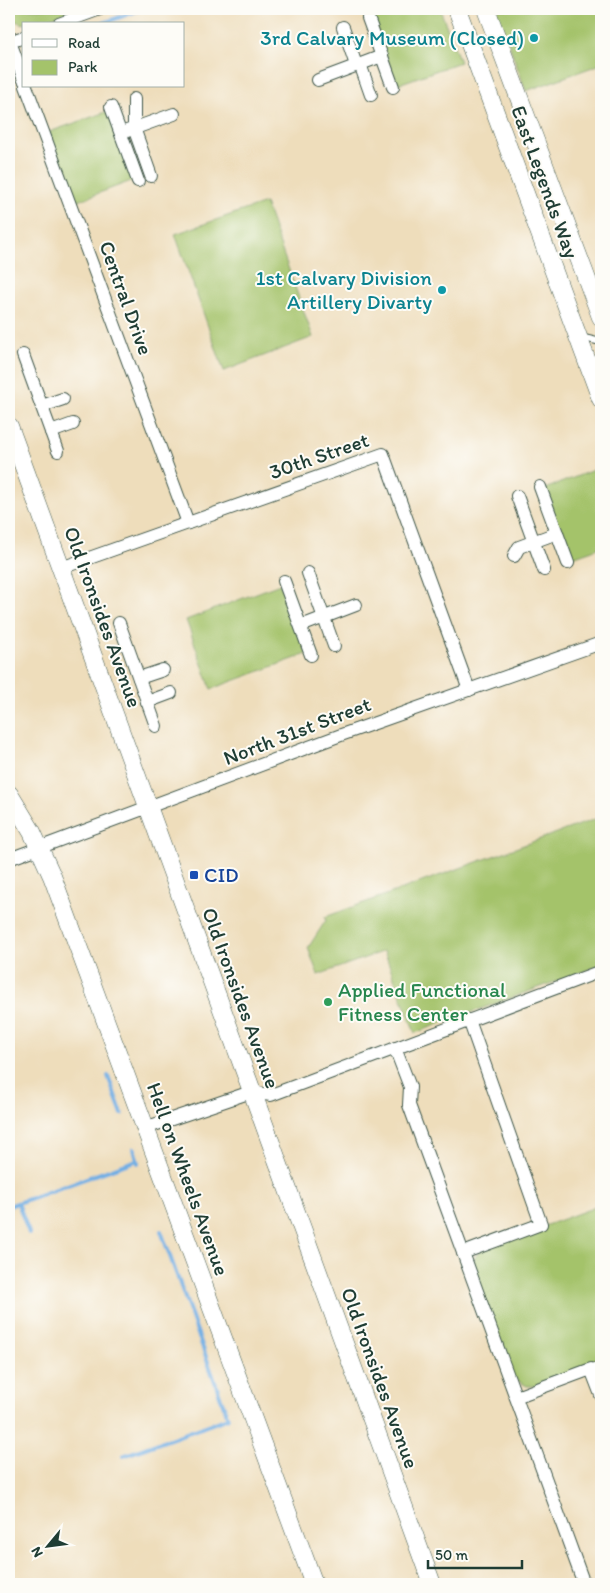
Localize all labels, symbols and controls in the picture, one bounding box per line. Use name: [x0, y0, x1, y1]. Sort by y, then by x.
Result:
legend: [22, 22, 185, 88]
place label: 3rd Calvary Museum (Closed): [260, 25, 524, 50]
marker: 3rd Calvary Museum (Closed): [528, 32, 540, 44]
text: Road: [68, 34, 101, 52]
text: Park: [68, 58, 98, 76]
street label: East Legends Way: [506, 102, 585, 262]
street label: Central Drive: [94, 237, 159, 358]
place label: 1st Calvary Division Artillery Divarty: [256, 265, 432, 314]
marker: 1st Calvary Division Artillery Divarty: [436, 284, 448, 296]
street label: 30th Street: [266, 427, 372, 484]
street label: Old Ironsides Avenue: [59, 523, 148, 711]
street label: North 31st Street: [220, 691, 374, 770]
place label: CID: [204, 862, 239, 887]
marker: CID: [188, 869, 200, 881]
street label: Old Ironsides Avenue: [197, 904, 286, 1092]
place label: Applied Functional Fitness Center: [338, 977, 506, 1026]
marker: Applied Functional Fitness Center: [322, 996, 334, 1008]
street label: Hell on Wheels Avenue: [142, 1079, 235, 1279]
street label: Old Ironsides Avenue: [336, 1284, 425, 1472]
north arrow: [22, 1520, 72, 1570]
scale bar: [428, 1538, 521, 1570]
text: N: [27, 1544, 47, 1560]
text: 50 m: [435, 1546, 468, 1564]

